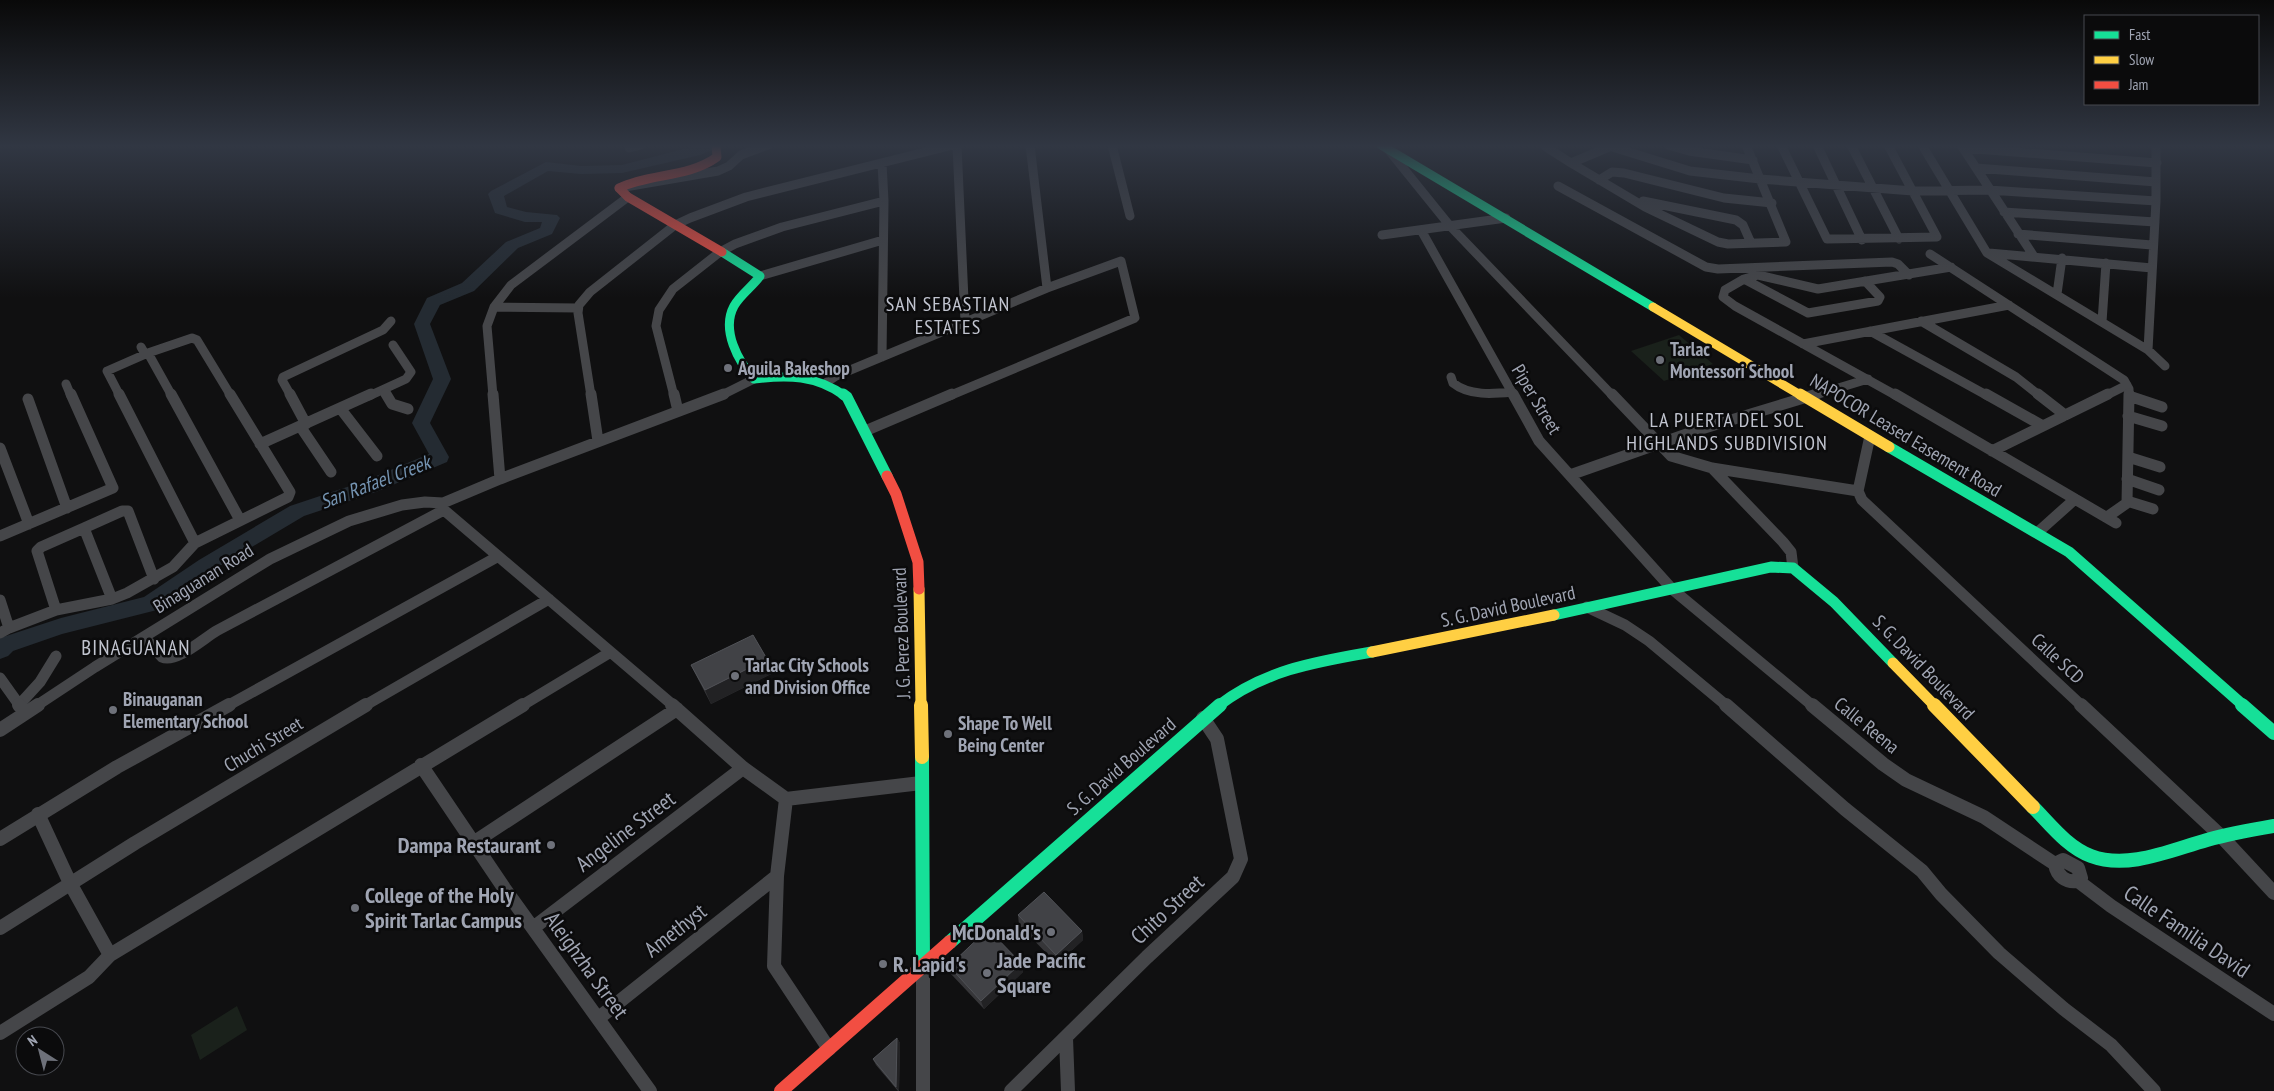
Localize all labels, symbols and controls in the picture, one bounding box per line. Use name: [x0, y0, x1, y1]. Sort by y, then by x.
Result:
legend: [2084, 15, 2259, 105]
text: Fast: [2129, 25, 2150, 44]
text: Slow: [2129, 50, 2154, 69]
text: Jam: [2128, 75, 2148, 94]
district label: SAN SEBASTIAN ESTATES: [886, 291, 1010, 340]
place label: Tarlac Montessori School: [1670, 337, 1794, 383]
marker: Tarlac Montessori School: [1654, 354, 1666, 366]
place label: Aguila Bakeshop: [737, 356, 850, 380]
street label: Piper Street: [1507, 360, 1568, 439]
marker: Aguila Bakeshop: [722, 362, 734, 374]
street label: NAPOCOR Leased Easement Road: [1806, 368, 2006, 502]
district label: LA PUERTA DEL SOL HIGHLANDS SUBDIVISION: [1626, 407, 1828, 456]
water label: San Rafael Creek: [316, 448, 436, 515]
street label: Binaguanan Road: [148, 538, 258, 618]
street label: J. G. Perez Boulevard: [887, 567, 915, 700]
street label: S. G. David Boulevard: [1439, 580, 1577, 632]
street label: S. G. David Boulevard: [1868, 609, 1980, 725]
street label: Calle SCD: [2027, 628, 2089, 688]
district label: BINAGUANAN: [81, 634, 191, 661]
place label: Tarlac City Schools and Division Office: [745, 653, 870, 699]
marker: Tarlac City Schools and Division Office: [729, 670, 741, 682]
place label: Binauganan Elementary School: [123, 687, 248, 733]
street label: Calle Reena: [1830, 692, 1904, 758]
marker: Binauganan Elementary School: [107, 704, 119, 716]
street label: Chuchi Street: [219, 711, 308, 777]
place label: Shape To Well Being Center: [958, 711, 1052, 757]
street label: S. G. David Boulevard: [1061, 712, 1181, 820]
marker: Shape To Well Being Center: [942, 728, 954, 740]
street label: Angeline Street: [570, 784, 680, 878]
place label: Dampa Restaurant: [398, 831, 542, 859]
marker: Dampa Restaurant: [545, 839, 557, 851]
street label: Chito Street: [1124, 868, 1210, 950]
street label: Calle Familia David: [2119, 879, 2255, 983]
place label: College of the Holy Spirit Tarlac Campus: [365, 881, 522, 934]
street label: Amethyst: [638, 897, 712, 963]
marker: College of the Holy Spirit Tarlac Campus: [349, 902, 361, 914]
street label: Aleighzha Street: [539, 906, 635, 1024]
place label: McDonald's: [952, 918, 1041, 946]
marker: McDonald's: [1045, 926, 1057, 938]
place label: Jade Pacific Square: [996, 946, 1086, 999]
place label: R. Lapid's: [893, 950, 966, 978]
marker: R. Lapid's: [877, 958, 889, 970]
marker: Jade Pacific Square: [981, 967, 993, 979]
north arrow: [15, 1026, 65, 1076]
text: N: [24, 1031, 41, 1050]

